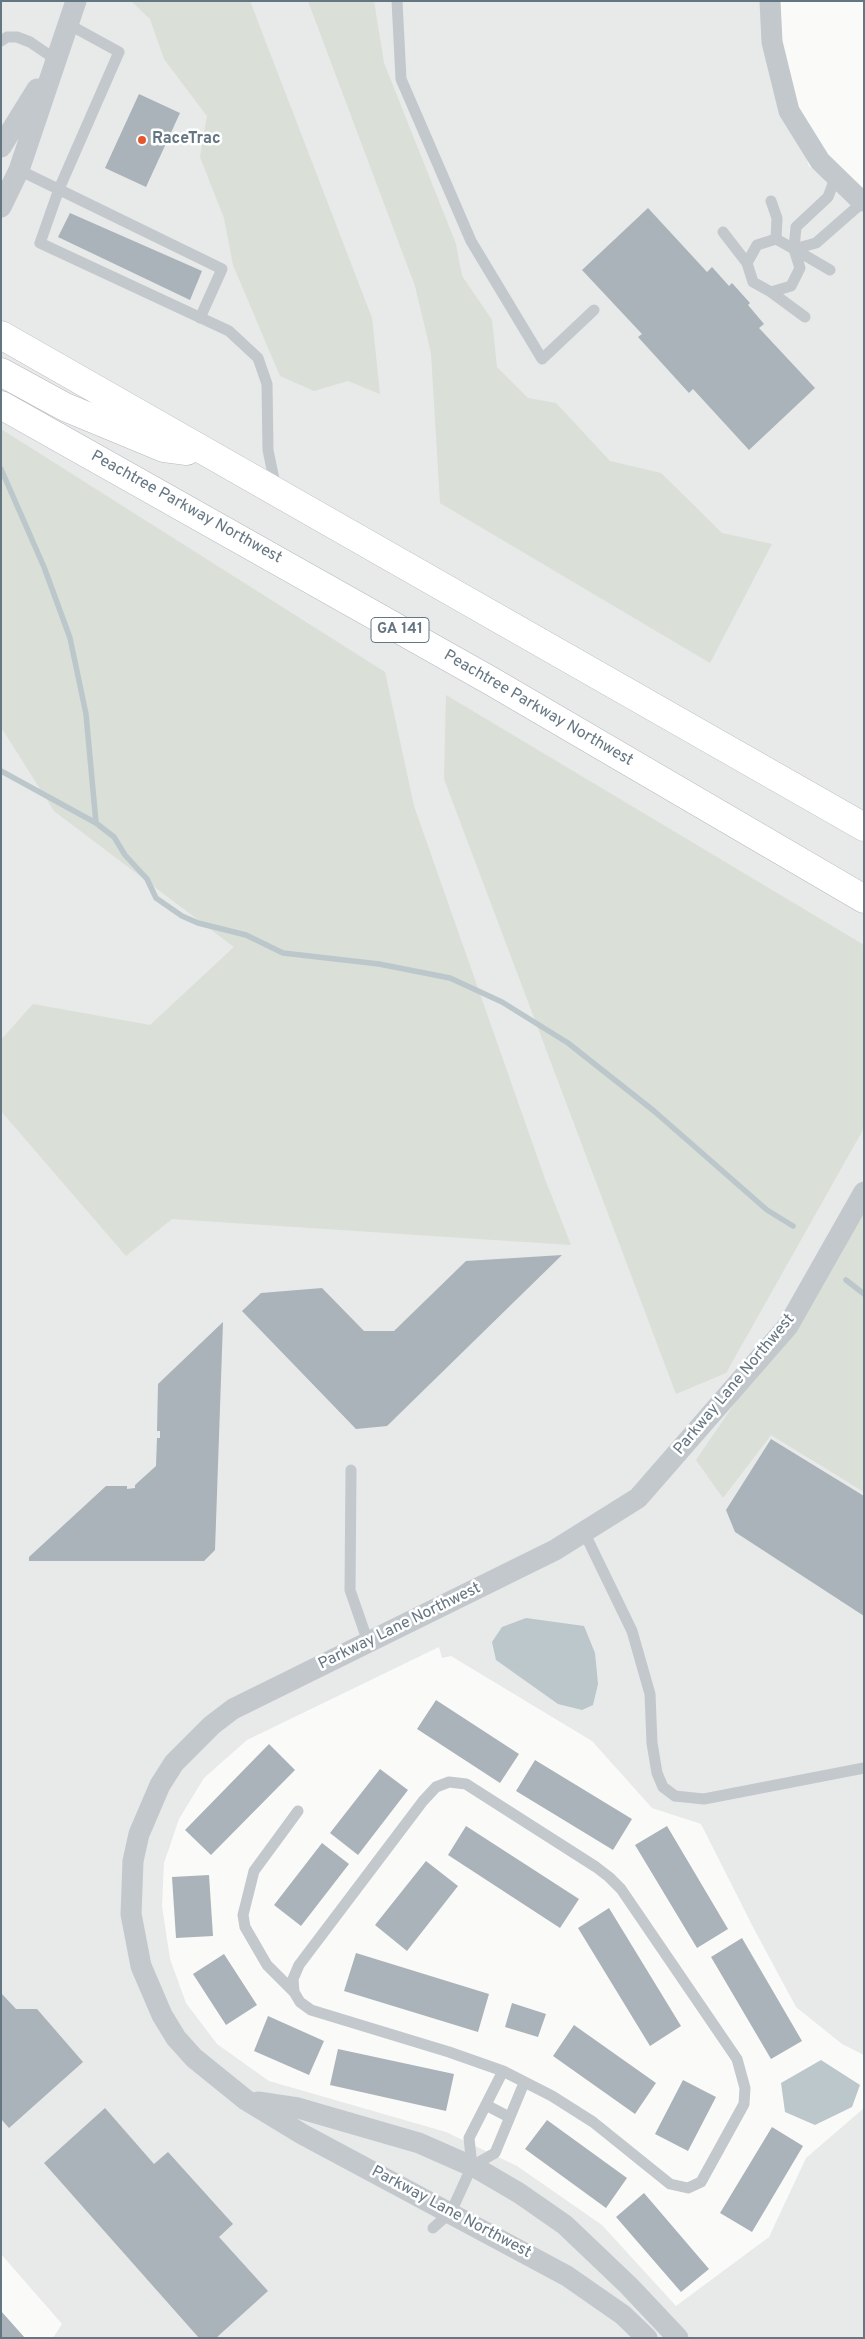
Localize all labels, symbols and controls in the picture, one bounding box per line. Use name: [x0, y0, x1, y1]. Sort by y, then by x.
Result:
place label: RaceTrac: [152, 130, 221, 150]
marker: RaceTrac: [136, 134, 148, 146]
street label: Peachtree Parkway Northwest: [87, 447, 285, 569]
road number: GA 141: [371, 618, 429, 642]
street label: Peachtree Parkway Northwest: [440, 647, 636, 771]
street label: Parkway Lane Northwest: [670, 1311, 800, 1459]
street label: Parkway Lane Northwest: [316, 1579, 484, 1675]
street label: Parkway Lane Northwest: [368, 2163, 534, 2263]

